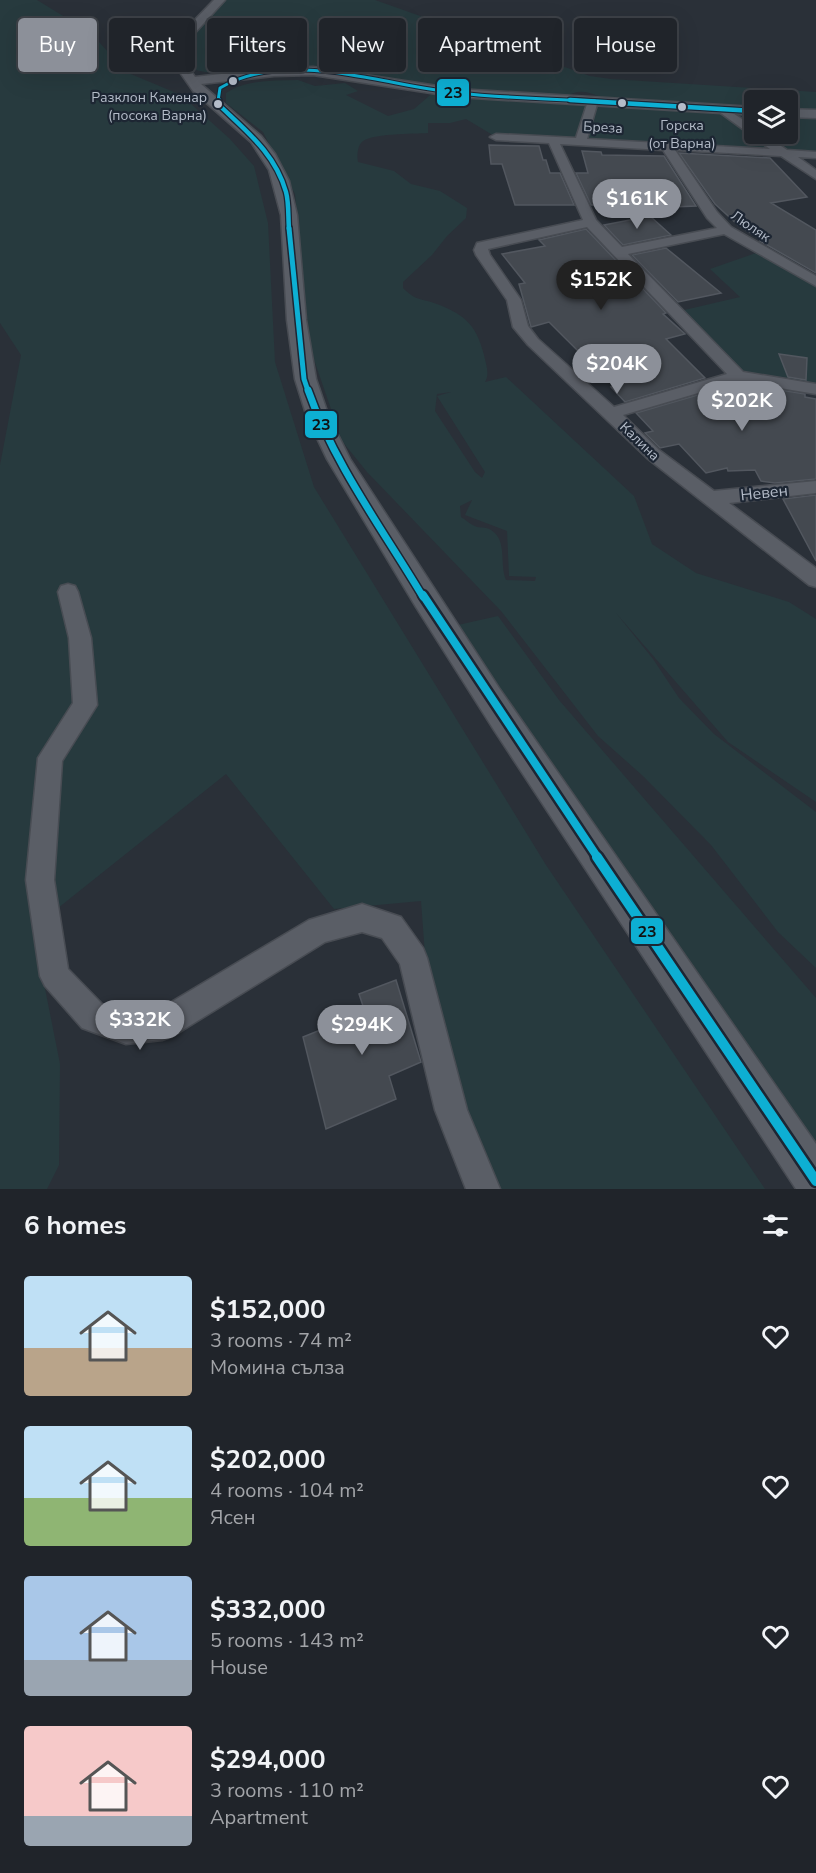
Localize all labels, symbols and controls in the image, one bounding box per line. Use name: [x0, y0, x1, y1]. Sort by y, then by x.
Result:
chip: Buy: [18, 18, 97, 72]
chip: Rent: [109, 18, 195, 72]
chip: Filters: [207, 18, 307, 72]
chip: New: [319, 18, 406, 72]
chip: Apartment: [418, 18, 562, 72]
chip: House: [574, 18, 677, 72]
unlabelled marker: [227, 75, 239, 87]
line badge: 23: [436, 78, 470, 107]
text: 23: [443, 82, 463, 104]
place label: Разклон Каменар (посока Варна): [91, 88, 207, 125]
map controls: [744, 90, 798, 144]
button: layers: [744, 90, 798, 144]
unlabelled marker: [616, 97, 628, 109]
marker: Разклон Каменар (посока Варна): [212, 98, 224, 110]
marker: Горска (от Варна): [676, 101, 688, 113]
place label: Горска (от Варна): [648, 116, 716, 153]
street label: Бреза: [583, 117, 623, 138]
pin: $161K: [595, 179, 679, 230]
text: $161K: [606, 185, 668, 212]
street label: Люляк: [727, 206, 775, 247]
pin: $152K: [559, 260, 643, 311]
text: $152K: [570, 266, 632, 293]
pin: $204K: [575, 344, 659, 395]
text: $204K: [586, 350, 648, 377]
pin: $202K: [700, 381, 784, 432]
text: $202K: [711, 387, 773, 414]
line badge: 23: [304, 410, 338, 439]
text: 23: [311, 414, 331, 436]
street label: Калина: [616, 418, 664, 465]
street label: Невен: [739, 480, 789, 506]
line badge: 23: [630, 917, 664, 945]
text: 23: [637, 921, 657, 943]
pin: $332K: [98, 1000, 182, 1051]
pin: $294K: [320, 1005, 404, 1056]
text: $332K: [109, 1006, 171, 1033]
text: $294K: [331, 1011, 393, 1038]
text: 6 homes: [24, 1208, 126, 1243]
icon: filters: [759, 1209, 792, 1242]
text: $152,000: [210, 1292, 326, 1327]
icon: home: [72, 1300, 144, 1372]
icon: heart: [759, 1320, 792, 1353]
text: 3 rooms · 74 m²: [210, 1327, 352, 1354]
text: Момина сълза: [210, 1354, 345, 1381]
text: $202,000: [210, 1442, 326, 1477]
icon: home: [72, 1450, 144, 1522]
icon: heart: [759, 1470, 792, 1503]
text: 4 rooms · 104 m²: [210, 1477, 364, 1504]
text: Ясен: [210, 1504, 255, 1531]
text: $332,000: [210, 1592, 326, 1627]
icon: home: [72, 1600, 144, 1672]
icon: heart: [759, 1620, 792, 1653]
text: 5 rooms · 143 m²: [210, 1627, 364, 1654]
text: House: [210, 1654, 268, 1681]
text: $294,000: [210, 1742, 326, 1777]
icon: home: [72, 1750, 144, 1822]
icon: heart: [759, 1770, 792, 1803]
text: 3 rooms · 110 m²: [210, 1777, 364, 1804]
text: Apartment: [210, 1804, 308, 1831]

